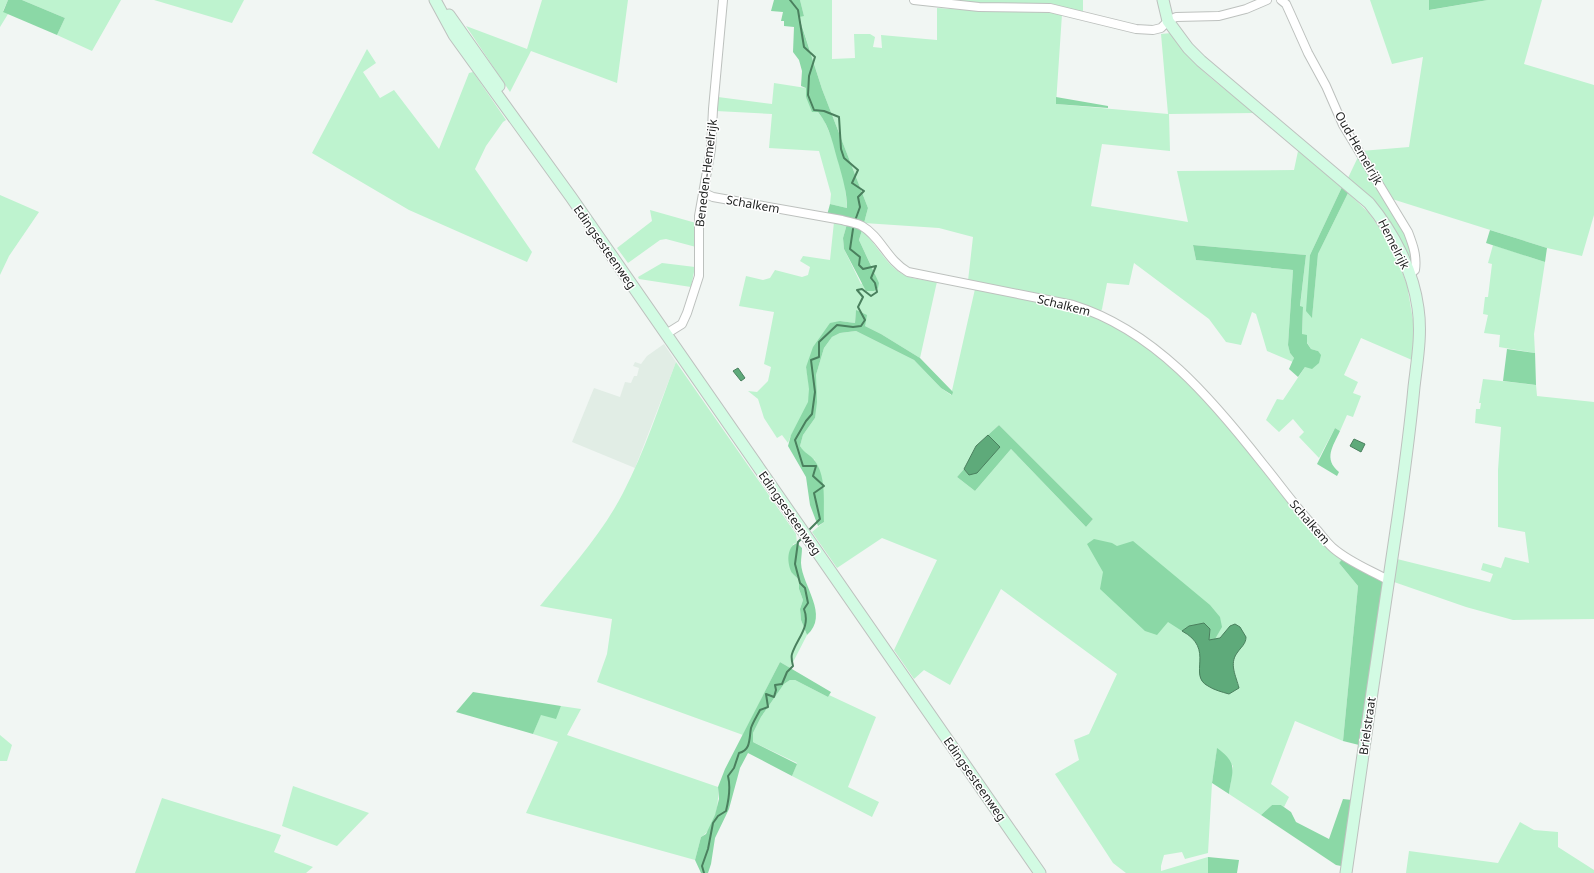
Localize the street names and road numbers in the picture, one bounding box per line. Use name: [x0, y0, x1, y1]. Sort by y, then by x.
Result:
street label: Oud-Hemelrijk: [1331, 108, 1387, 188]
street label: Beneden-Hemelrijk: [691, 118, 721, 228]
street label: Schalkem: [725, 191, 781, 217]
street label: Edingsesteenweg: [570, 202, 640, 292]
street label: Hemelrijk: [1374, 216, 1414, 273]
street label: Schalkem: [1036, 290, 1092, 320]
street label: Edingsesteenweg: [755, 468, 825, 558]
street label: Schalkem: [1286, 496, 1334, 548]
street label: Brielstraat: [1355, 695, 1380, 756]
street label: Edingsesteenweg: [940, 734, 1010, 824]

